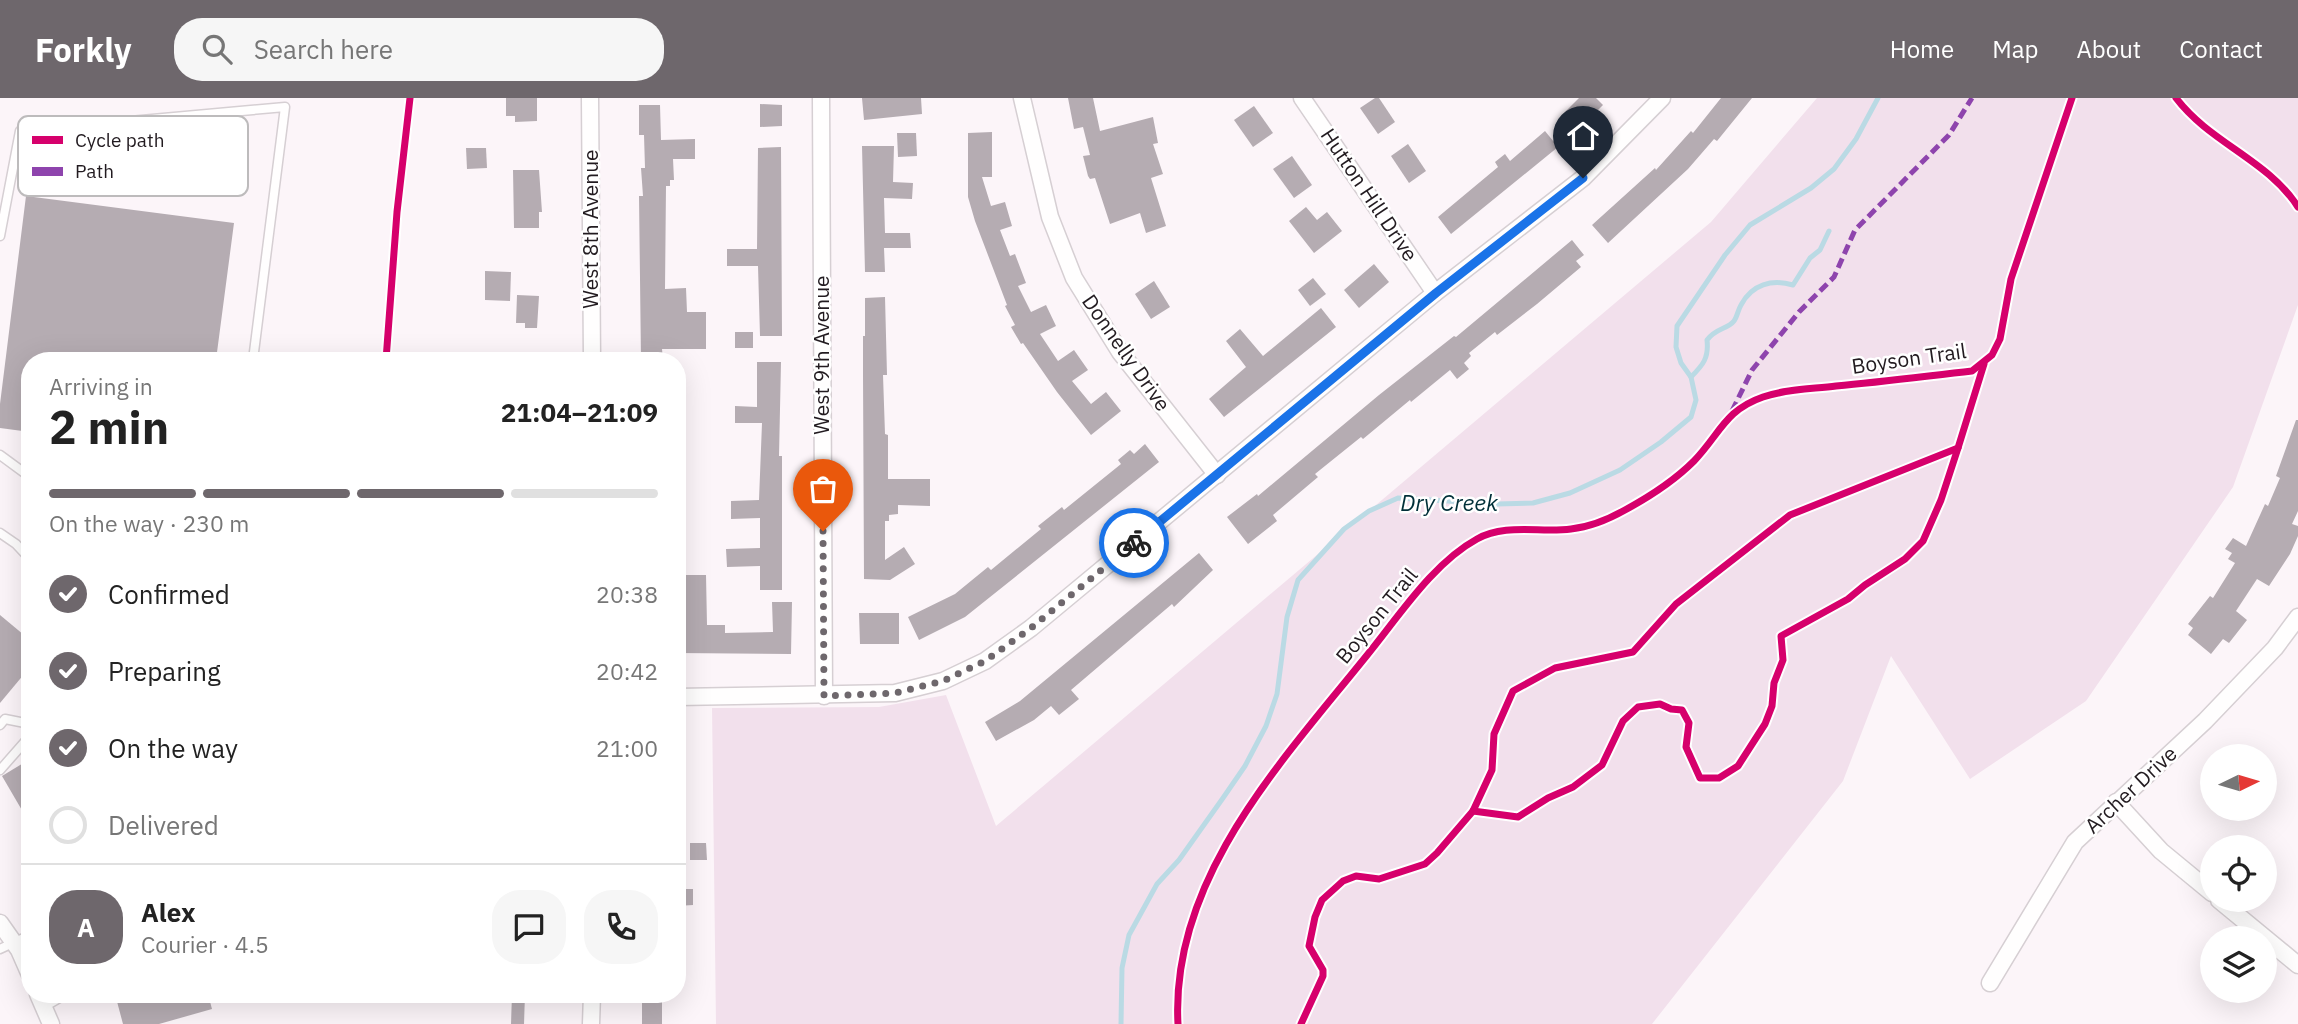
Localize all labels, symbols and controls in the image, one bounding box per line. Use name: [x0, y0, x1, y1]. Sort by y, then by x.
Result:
search box: [174, 18, 664, 81]
text: Forkly: [35, 28, 132, 71]
icon: search: [198, 30, 236, 68]
text: Search here: [254, 32, 393, 66]
text: Home: [1890, 33, 1954, 65]
text: Map: [1992, 33, 2038, 65]
text: About: [2076, 33, 2141, 65]
text: Contact: [2179, 33, 2263, 65]
pin: [1553, 106, 1613, 178]
legend: [18, 116, 248, 196]
icon: home: [1564, 117, 1602, 155]
street label: Hutton Hill Drive: [1315, 122, 1425, 267]
text: Cycle path: [75, 128, 164, 152]
street label: West 8th Avenue: [576, 149, 604, 309]
text: Path: [75, 159, 114, 183]
street label: West 9th Avenue: [807, 275, 835, 435]
street label: Donnelly Drive: [1076, 288, 1177, 416]
street label: Boyson Trail: [1850, 336, 1968, 380]
text: Arriving in: [49, 371, 153, 401]
text: 21:04–21:09: [501, 395, 658, 429]
text: 2 min: [49, 397, 169, 457]
pin: [793, 459, 853, 531]
icon: bag: [804, 470, 842, 508]
water label: Dry Creek: [1400, 487, 1499, 517]
text: On the way · 230 m: [49, 508, 249, 538]
courier: [1099, 508, 1169, 578]
icon: bike: [1115, 524, 1153, 562]
street label: Boyson Trail: [1329, 561, 1424, 669]
icon: check: [49, 575, 87, 613]
text: Confirmed: [108, 577, 230, 611]
text: 20:38: [596, 579, 658, 609]
icon: check: [49, 652, 87, 690]
text: Preparing: [108, 654, 221, 688]
text: 20:42: [596, 656, 658, 686]
icon: check: [49, 729, 87, 767]
text: On the way: [108, 731, 238, 765]
text: 21:00: [596, 733, 658, 763]
street label: Archer Drive: [2078, 739, 2182, 839]
north arrow: [2200, 744, 2277, 821]
map controls: [2200, 744, 2277, 1003]
text: Delivered: [108, 808, 219, 842]
button: locate: [2200, 835, 2277, 912]
button: chat: [492, 890, 566, 964]
button: phone: [584, 890, 658, 964]
text: Alex: [141, 895, 195, 929]
text: A: [77, 910, 95, 944]
button: layers: [2200, 926, 2277, 1003]
text: Courier · 4.5: [141, 929, 269, 959]

